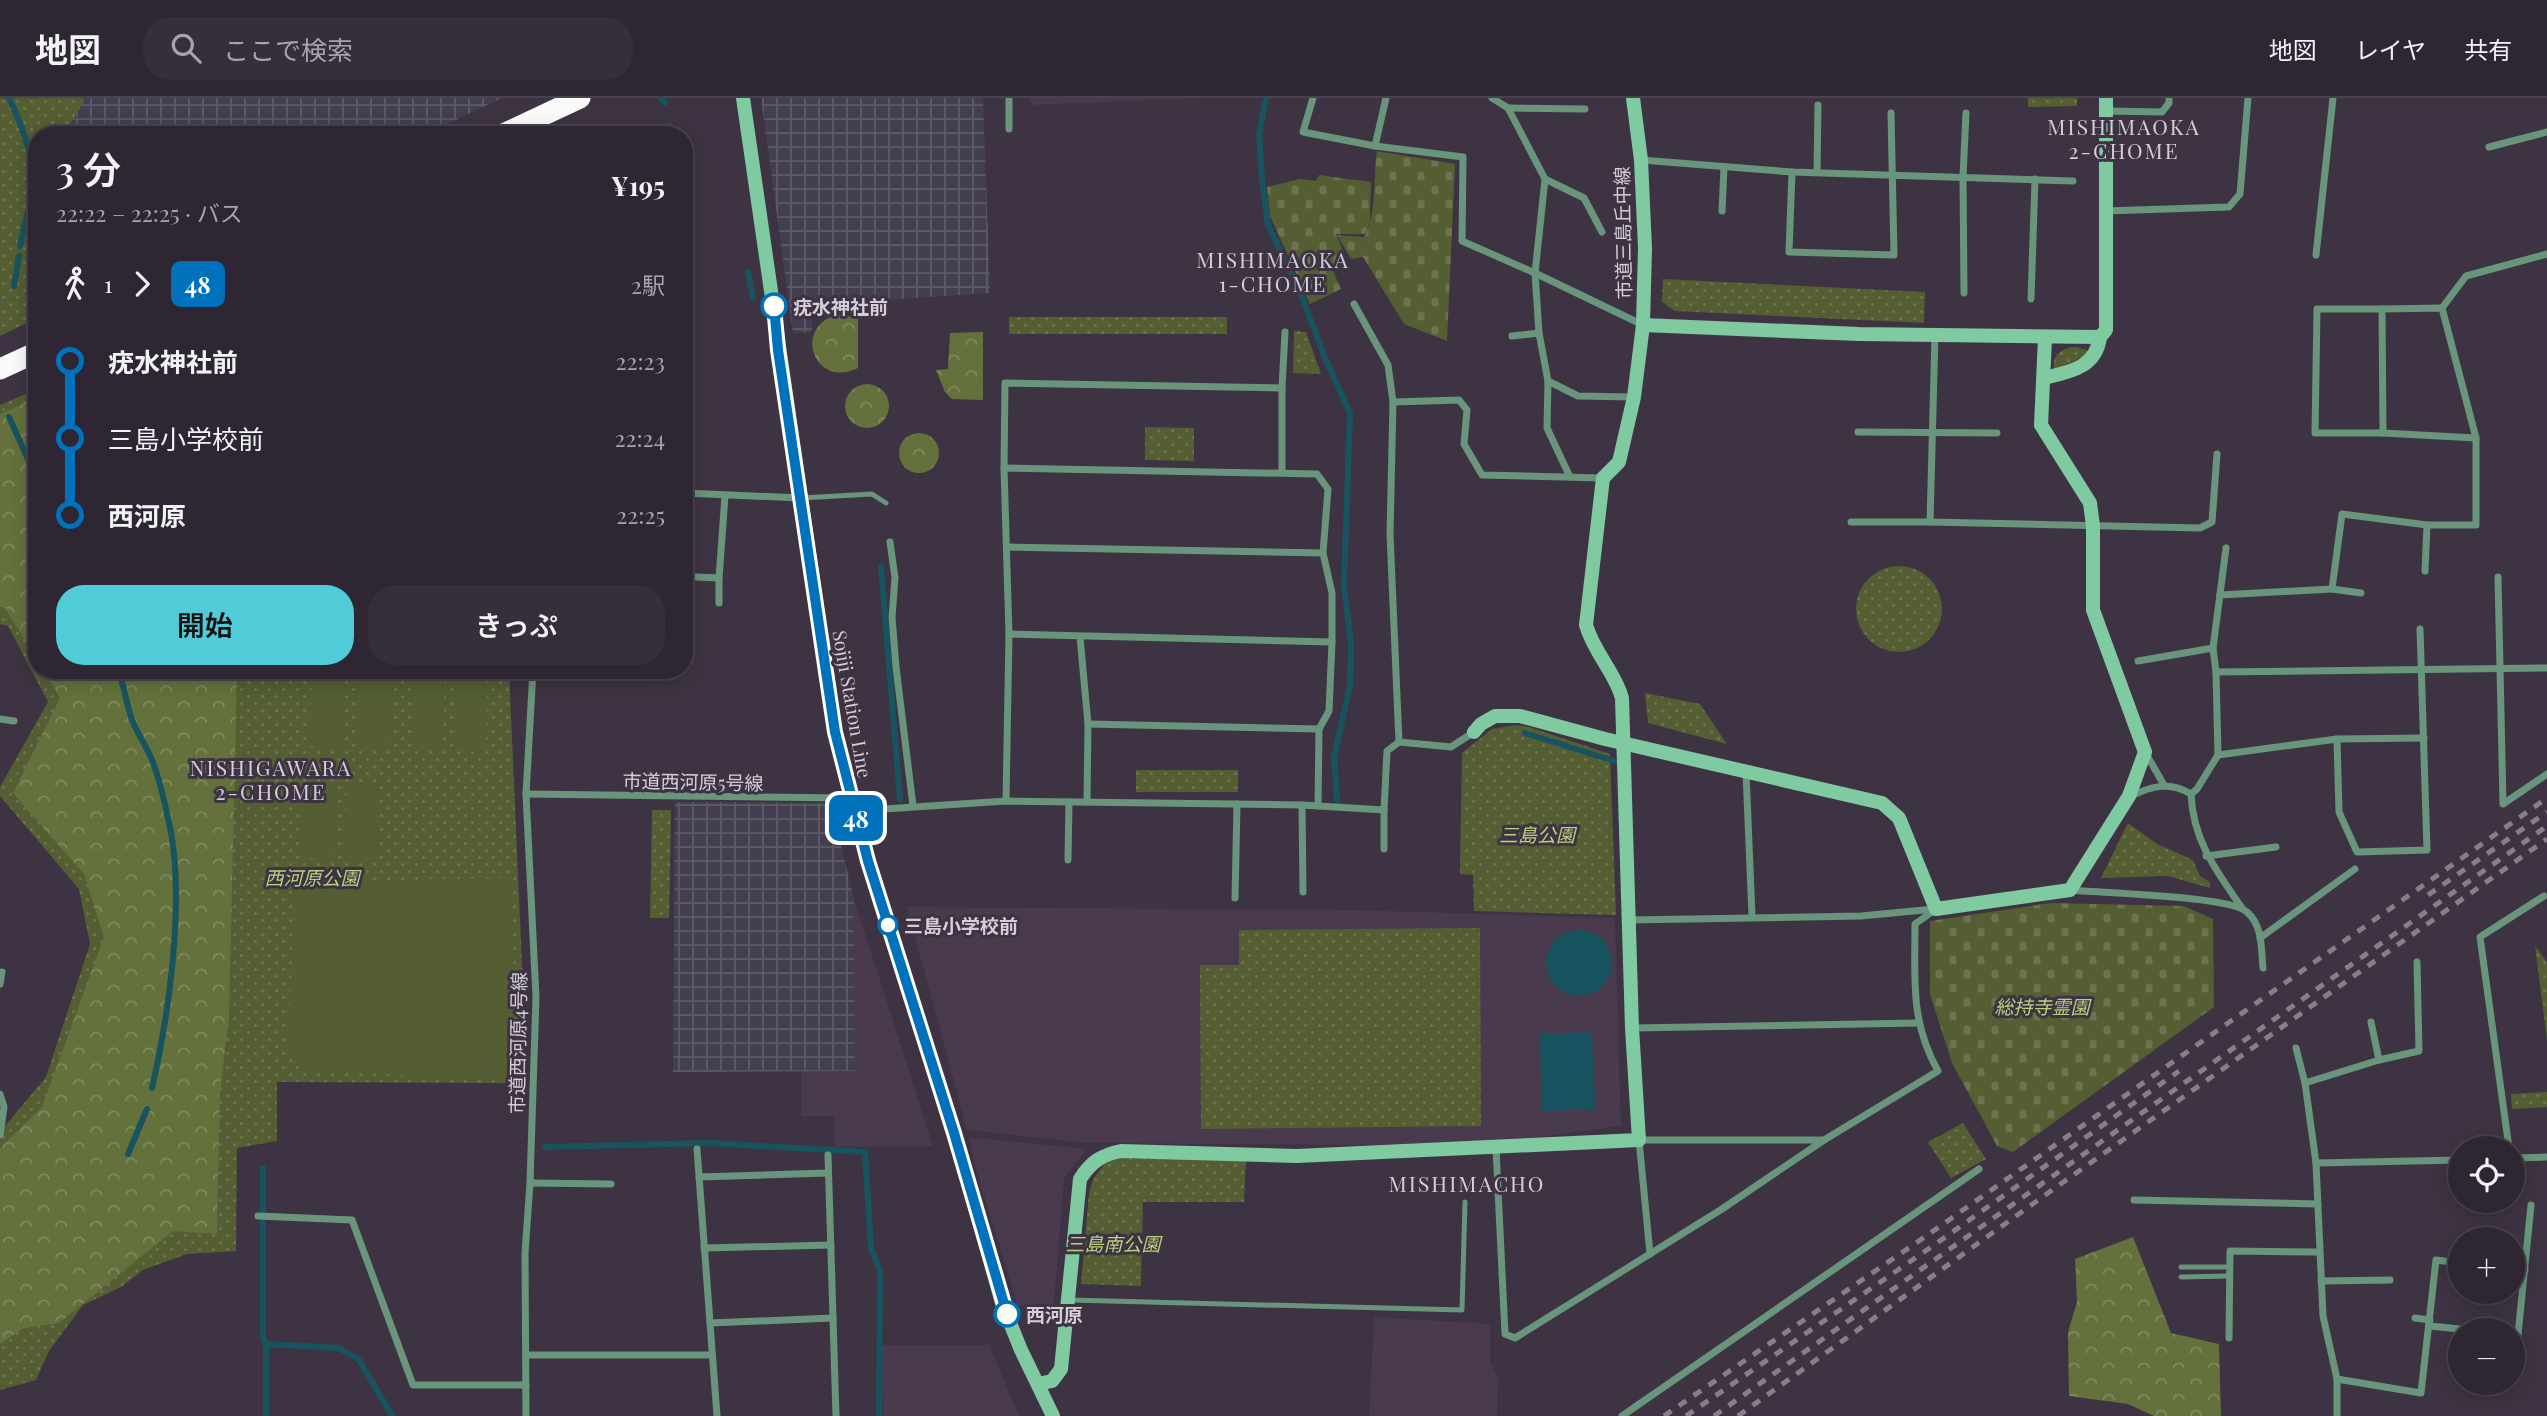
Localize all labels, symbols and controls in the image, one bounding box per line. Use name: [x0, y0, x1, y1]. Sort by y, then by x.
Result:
search box: [143, 17, 633, 80]
text: 地図: [35, 26, 101, 70]
icon: search: [167, 29, 205, 67]
text: ここで検索: [223, 32, 353, 67]
text: 地図: [2269, 33, 2317, 65]
text: レイヤ: [2355, 33, 2426, 65]
text: 共有: [2464, 33, 2512, 65]
district label: MISHIMAOKA 2-CHOME: [2047, 112, 2201, 164]
text: 3 分: [56, 143, 121, 194]
street label: 市道三島丘中線: [1608, 166, 1636, 300]
text: ¥195: [611, 168, 665, 203]
text: 22:22 – 22:25 · バス: [56, 197, 243, 228]
district label: MISHIMAOKA 1-CHOME: [1196, 245, 1350, 297]
icon: walk: [56, 265, 94, 303]
icon: forward: [123, 265, 161, 303]
text: 1: [104, 268, 113, 299]
text: 48: [185, 268, 211, 300]
text: 2駅: [631, 269, 665, 300]
marker: 疣水神社前: [761, 293, 787, 319]
place label: 疣水神社前: [793, 293, 888, 319]
text: 疣水神社前: [108, 344, 238, 379]
text: 22:23: [615, 345, 665, 376]
text: 三島小学校前: [108, 421, 264, 456]
text: 22:24: [614, 422, 665, 453]
text: 西河原: [108, 498, 186, 533]
text: 22:25: [616, 499, 665, 530]
button: 開始: [56, 585, 354, 665]
button: きっぷ: [368, 585, 665, 665]
street label: Sojiji Station Line: [827, 628, 879, 780]
district label: NISHIGAWARA 2-CHOME: [190, 753, 352, 805]
street label: 市道西河原5号線: [622, 767, 764, 795]
line badge: 48: [824, 795, 888, 841]
text: 48: [843, 802, 869, 834]
park label: 三島公園: [1499, 821, 1578, 847]
park label: 西河原公園: [264, 864, 362, 890]
place label: 三島小学校前: [904, 912, 1018, 938]
marker: 三島小学校前: [878, 915, 898, 935]
street label: 市道西河原4号線: [503, 972, 531, 1114]
park label: 総持寺霊園: [1994, 993, 2092, 1019]
map controls: [2448, 1136, 2525, 1395]
button: locate: [2448, 1136, 2525, 1213]
district label: MISHIMACHO: [1389, 1169, 1545, 1197]
button: +: [2448, 1227, 2525, 1304]
park label: 三島南公園: [1065, 1230, 1163, 1256]
marker: 西河原: [994, 1301, 1020, 1327]
place label: 西河原: [1026, 1301, 1083, 1327]
button: −: [2448, 1318, 2525, 1395]

